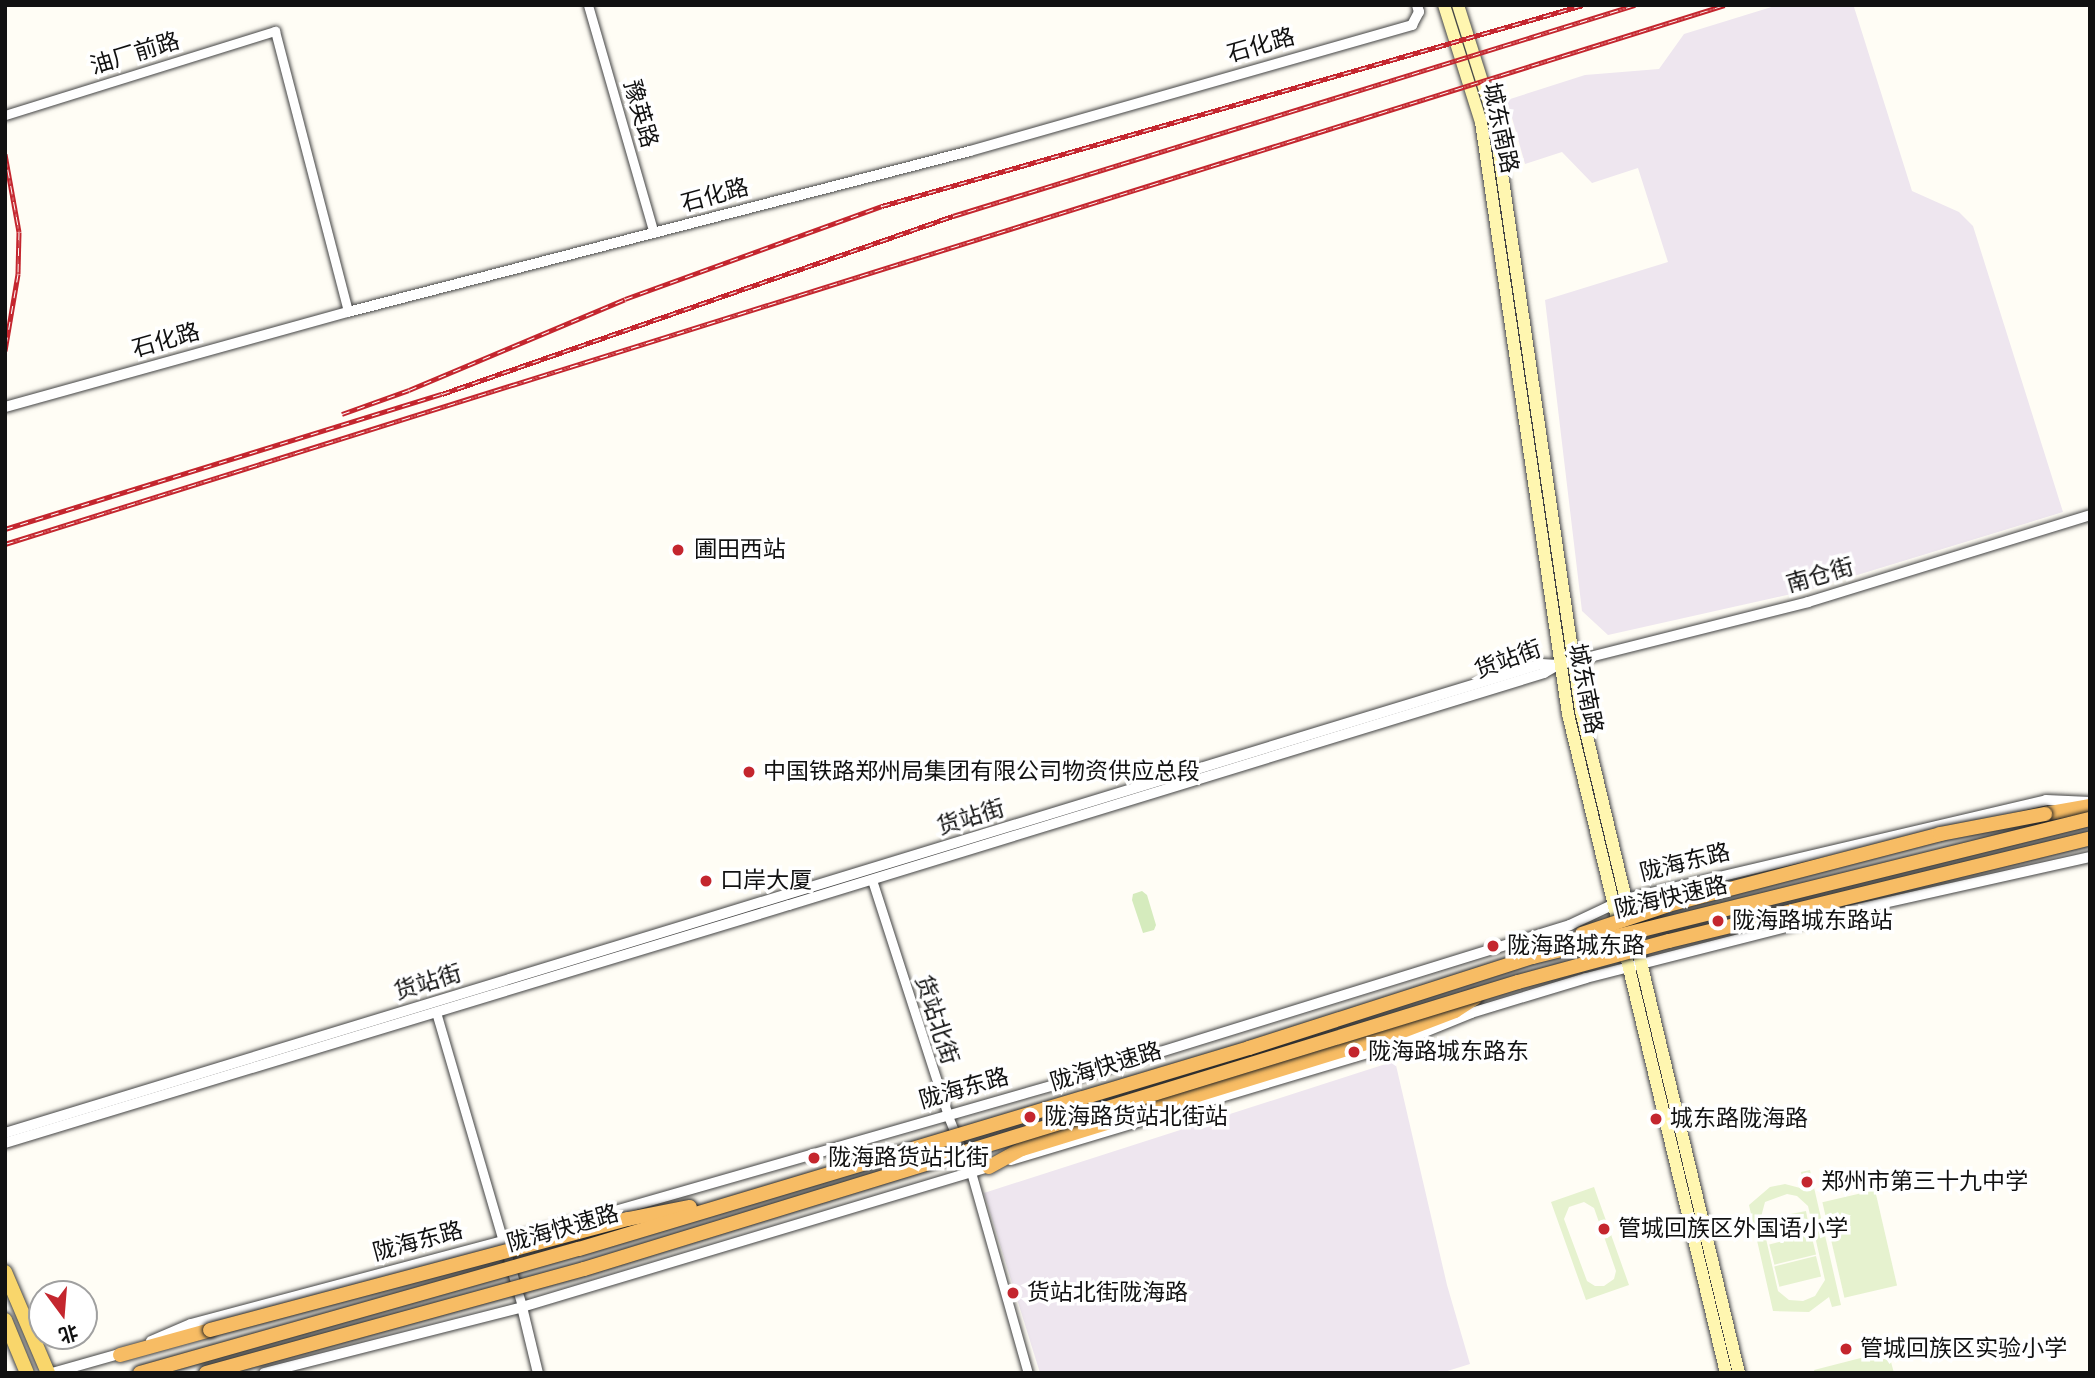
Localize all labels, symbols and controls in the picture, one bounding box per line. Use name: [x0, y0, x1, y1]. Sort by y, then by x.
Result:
street label: 石化路: [1224, 23, 1298, 69]
street label: 油厂前路: [87, 27, 183, 81]
street label: 豫英路: [617, 77, 663, 151]
street label: 城东南路: [1477, 80, 1523, 176]
street label: 石化路: [678, 174, 752, 218]
street label: 石化路: [129, 318, 203, 364]
place label: 圃田西站: [694, 536, 786, 564]
marker: 圃田西站: [668, 540, 688, 560]
street label: 南仓街: [1783, 553, 1857, 599]
street label: 货站街: [1471, 635, 1545, 685]
street label: 城东南路: [1563, 641, 1607, 737]
place label: 中国铁路郑州局集团有限公司物资供应总段: [763, 758, 1200, 786]
marker: 中国铁路郑州局集团有限公司物资供应总段: [741, 764, 757, 780]
street label: 货站街: [934, 795, 1008, 841]
street label: 陇海东路: [1637, 838, 1733, 888]
place label: 口岸大厦: [720, 867, 812, 895]
street label: 陇海快速路: [1612, 872, 1730, 924]
marker: 口岸大厦: [698, 873, 714, 889]
place label: 陇海路城东路站: [1732, 907, 1893, 935]
marker: 陇海路城东路站: [1710, 913, 1726, 929]
place label: 陇海路城东路: [1507, 932, 1645, 960]
marker: 陇海路城东路: [1485, 938, 1501, 954]
street label: 货站街: [391, 960, 465, 1006]
street label: 货站北街: [909, 972, 963, 1068]
street label: 陇海快速路: [1047, 1037, 1165, 1097]
place label: 陇海路城东路东: [1368, 1038, 1529, 1066]
marker: 陇海路城东路东: [1346, 1044, 1362, 1060]
street label: 陇海东路: [916, 1063, 1012, 1115]
place label: 陇海路货站北街站: [1044, 1103, 1228, 1131]
place label: 城东路陇海路: [1670, 1105, 1808, 1133]
marker: 陇海路货站北街站: [1022, 1109, 1038, 1125]
marker: 城东路陇海路: [1648, 1111, 1664, 1127]
place label: 陇海路货站北街: [828, 1144, 989, 1172]
marker: 陇海路货站北街: [806, 1150, 822, 1166]
place label: 郑州市第三十九中学: [1821, 1168, 2028, 1196]
marker: 郑州市第三十九中学: [1799, 1174, 1815, 1190]
street label: 陇海快速路: [504, 1200, 622, 1258]
place label: 管城回族区外国语小学: [1618, 1215, 1848, 1243]
street label: 陇海东路: [370, 1217, 466, 1267]
marker: 管城回族区外国语小学: [1596, 1221, 1612, 1237]
place label: 货站北街陇海路: [1027, 1279, 1188, 1307]
north arrow: [28, 1280, 98, 1350]
marker: 货站北街陇海路: [1005, 1285, 1021, 1301]
text: 北: [56, 1321, 80, 1346]
place label: 管城回族区实验小学: [1860, 1335, 2067, 1363]
marker: 管城回族区实验小学: [1838, 1341, 1854, 1357]

